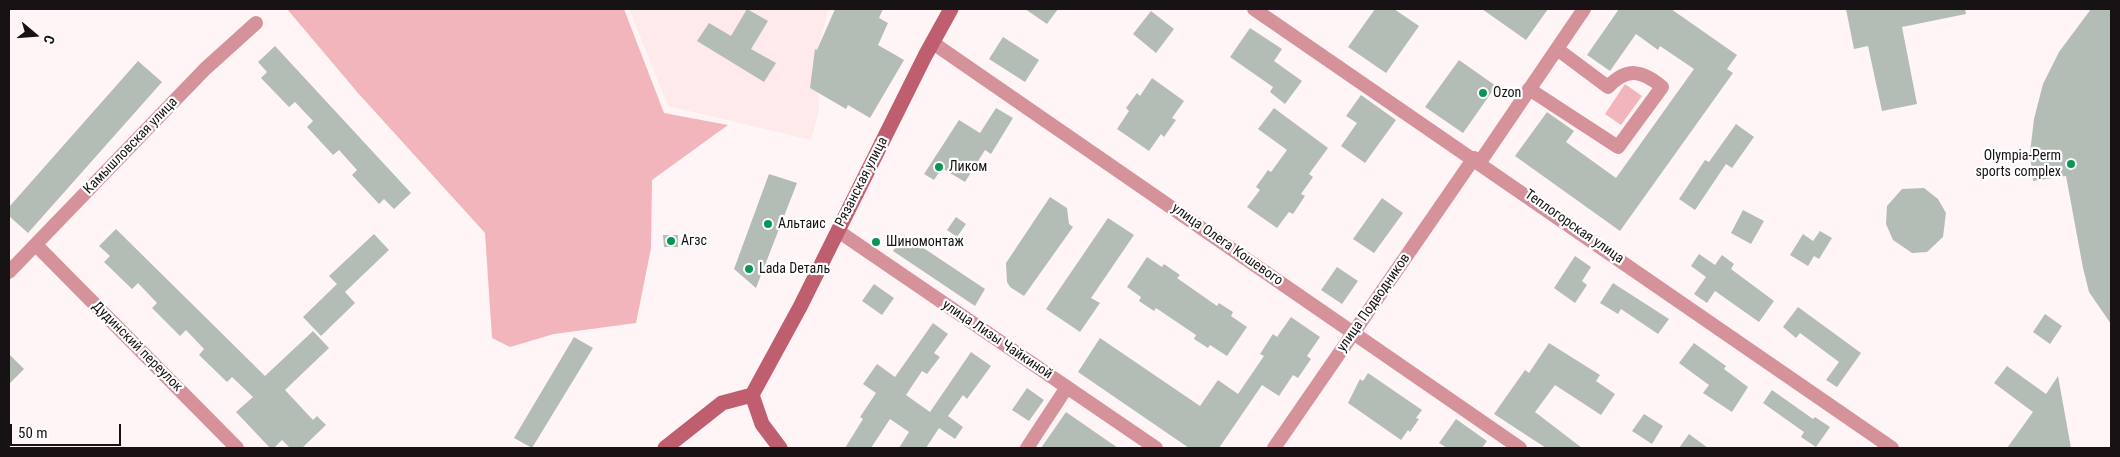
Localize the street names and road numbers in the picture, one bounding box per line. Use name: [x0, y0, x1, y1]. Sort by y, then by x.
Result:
street label: Камышловская улица: [81, 94, 181, 198]
street label: Рязанская улица: [832, 134, 892, 230]
street label: Теплогорская улица: [1521, 187, 1627, 267]
street label: улица Олега Кошевого: [1168, 200, 1286, 290]
street label: улица Подводников: [1334, 251, 1414, 355]
street label: улица Лизы Чайкиной: [939, 297, 1055, 383]
street label: Дудинский переулок: [88, 298, 186, 396]

